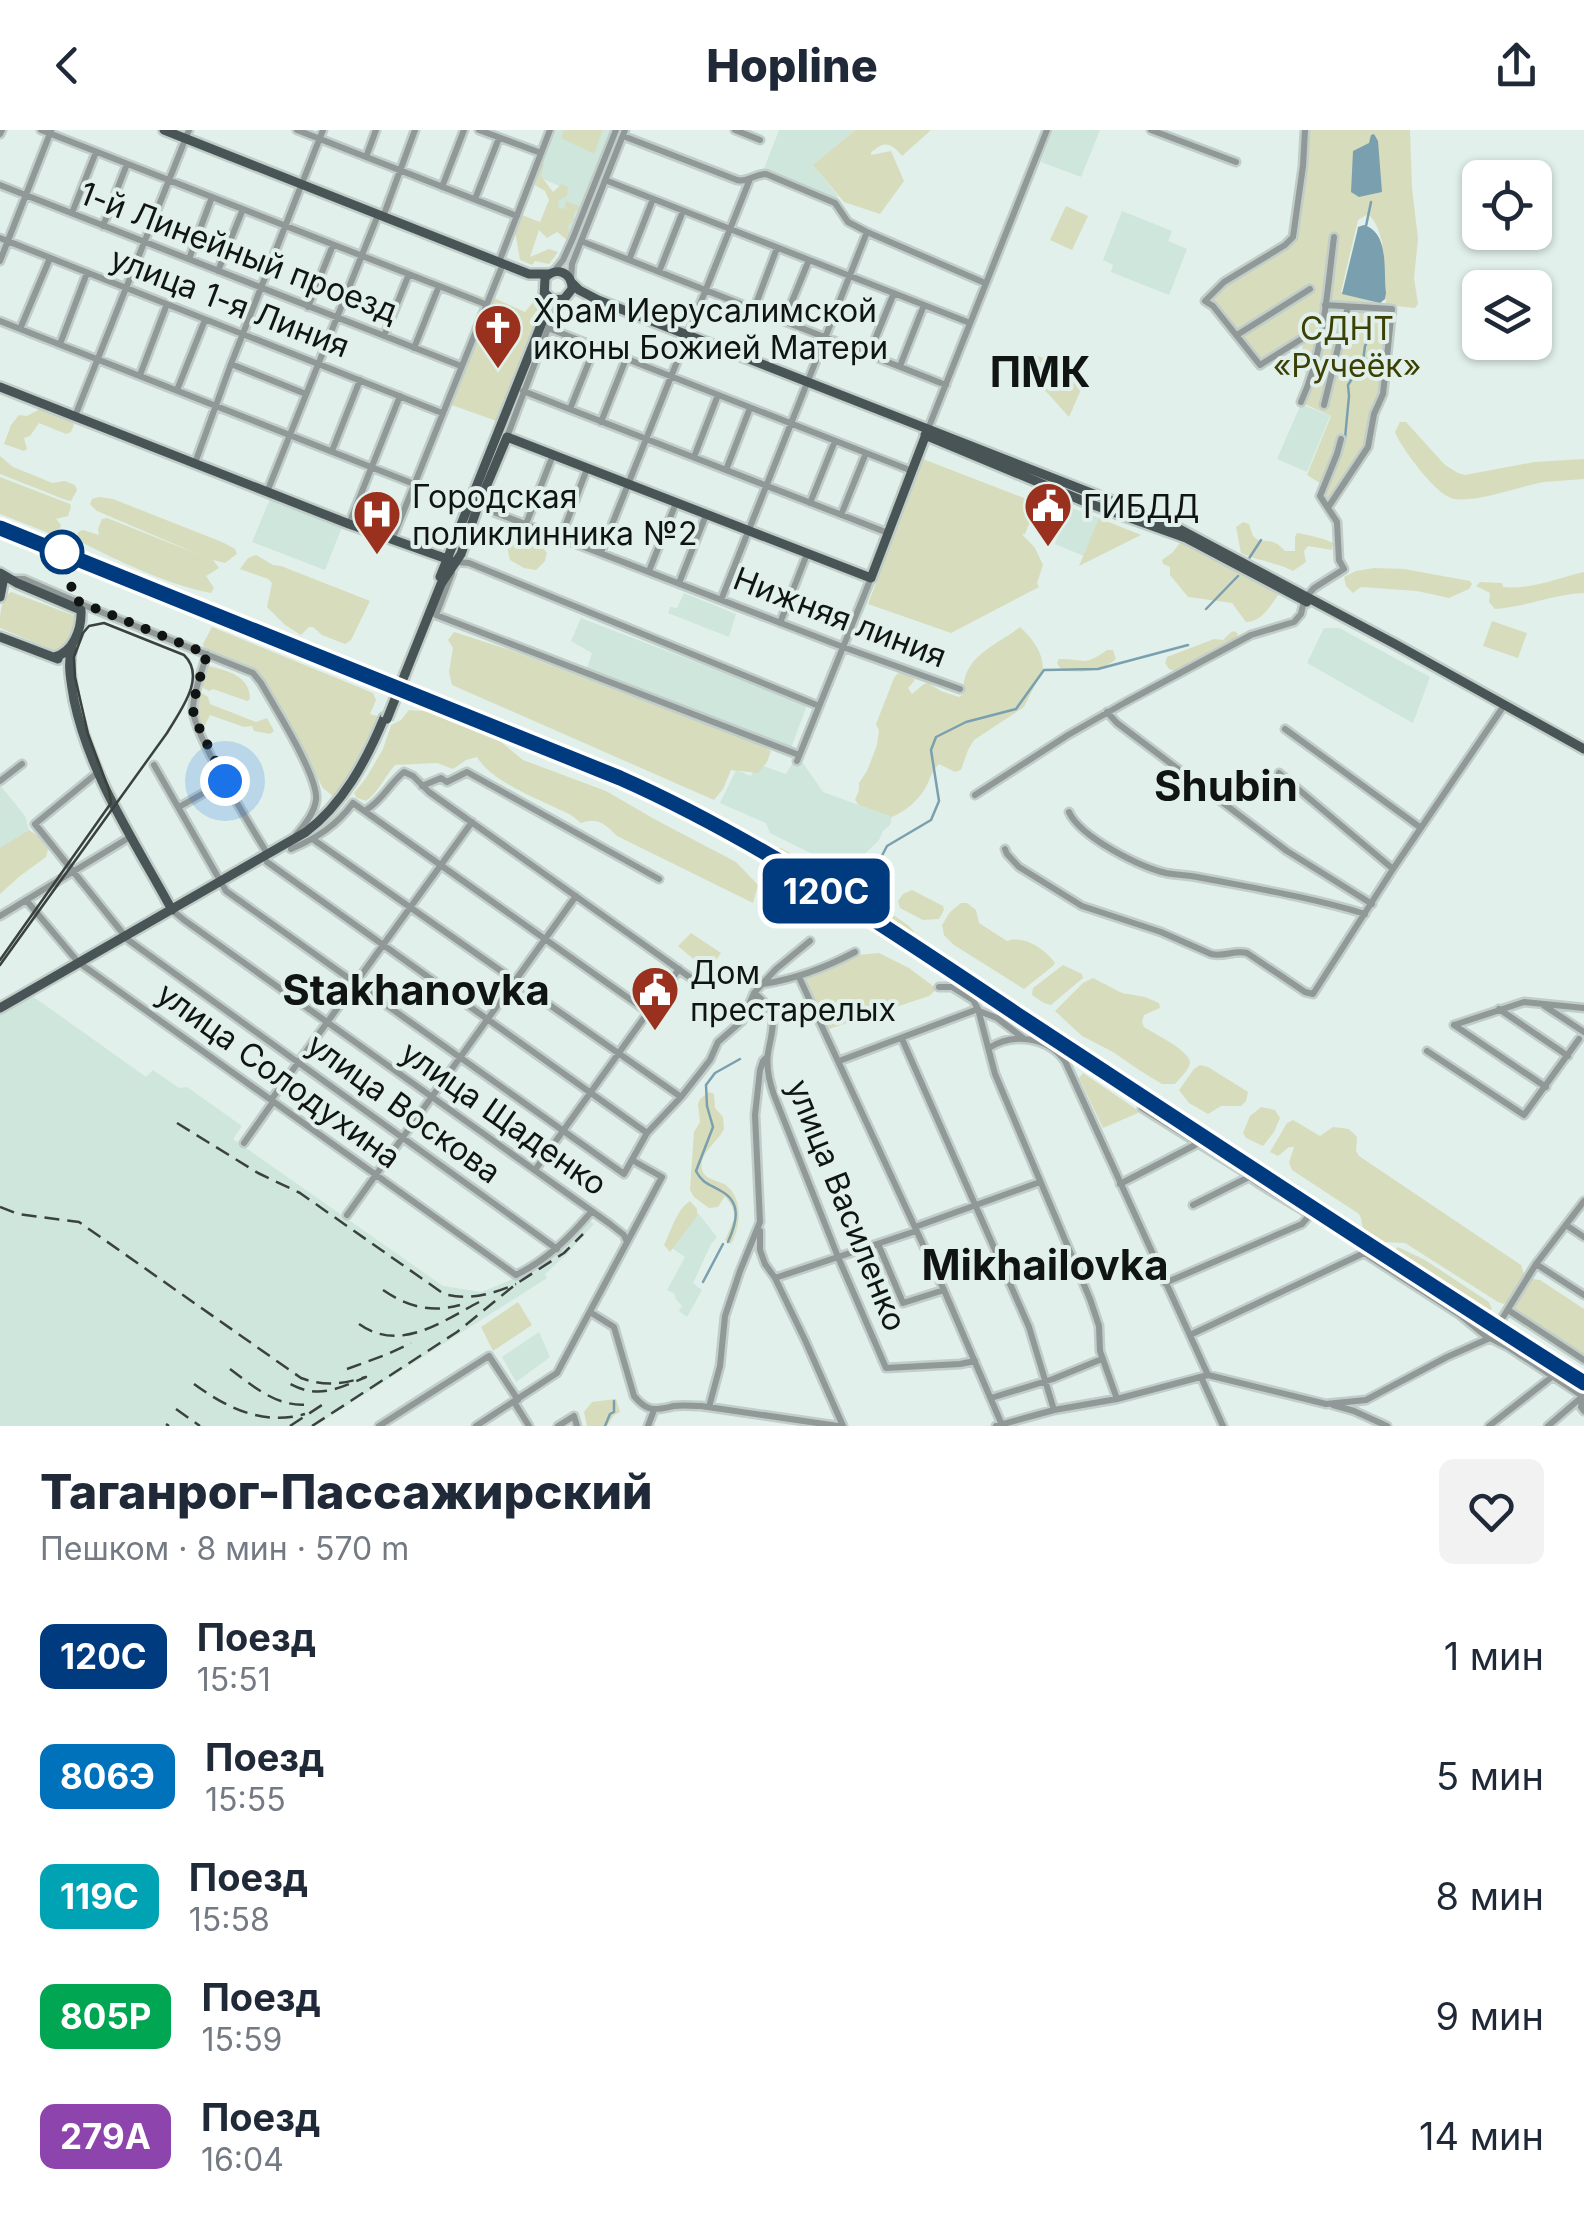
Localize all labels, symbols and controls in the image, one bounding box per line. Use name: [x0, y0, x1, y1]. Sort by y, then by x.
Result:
icon: back: [40, 38, 95, 93]
text: Hopline: [706, 38, 878, 93]
icon: share: [1489, 38, 1544, 93]
map controls: [1462, 160, 1552, 360]
button: locate: [1462, 160, 1552, 250]
street label: 1-й Линейный проезд: [74, 173, 404, 331]
street label: улица 1-я Линия: [105, 238, 355, 366]
button: layers: [1462, 270, 1552, 360]
place label: Храм Иерусалимской иконы Божией Матери: [533, 291, 888, 367]
church icon: Храм Иерусалимской иконы Божией Матери: [472, 302, 524, 370]
park label: СДНТ «Ручеёк»: [1273, 309, 1421, 385]
district label: ПМК: [990, 346, 1090, 397]
place label: Городская поликлинника №2: [412, 477, 698, 553]
public building icon: ГИБДД: [1022, 480, 1074, 548]
place label: ГИБДД: [1083, 487, 1200, 526]
hospital icon: Городская поликлинника №2: [351, 488, 403, 556]
unlabelled marker: [41, 531, 83, 573]
street label: Нижняя линия: [728, 558, 952, 676]
your location: [200, 756, 250, 806]
district label: Shubin: [1154, 760, 1298, 811]
line badge: 120С: [756, 858, 896, 924]
text: 120С: [783, 870, 869, 912]
place label: Дом престарелых: [690, 953, 896, 1029]
district label: Stakhanovka: [282, 964, 550, 1015]
public building icon: Дом престарелых: [629, 964, 681, 1032]
street label: улица Солодухина: [150, 974, 408, 1176]
street label: улица Воскова: [299, 1025, 509, 1191]
street label: улица Щаденко: [393, 1032, 615, 1204]
street label: улица Василенко: [779, 1074, 915, 1336]
district label: Mikhailovka: [921, 1239, 1169, 1290]
button: heart: [1439, 1459, 1544, 1564]
text: Таганрог-Пассажирский: [40, 1462, 652, 1521]
text: Пешком · 8 мин · 570 m: [40, 1529, 409, 1568]
text: Поезд: [197, 1614, 316, 1660]
text: 1 мин: [1444, 1633, 1544, 1679]
text: 120С: [60, 1635, 147, 1677]
text: 15:51: [197, 1660, 271, 1699]
text: Поезд: [205, 1734, 324, 1780]
text: 5 мин: [1436, 1753, 1544, 1799]
text: 806Э: [60, 1755, 155, 1797]
text: 15:55: [205, 1780, 286, 1819]
text: Поезд: [189, 1854, 308, 1900]
text: 8 мин: [1436, 1873, 1544, 1919]
text: 119С: [60, 1875, 139, 1917]
text: 15:58: [189, 1900, 270, 1939]
text: Поезд: [201, 1974, 321, 2020]
text: 9 мин: [1436, 1993, 1544, 2039]
text: 805Р: [60, 1995, 151, 2037]
text: 15:59: [201, 2020, 282, 2059]
text: Поезд: [201, 2094, 320, 2140]
text: 14 мин: [1419, 2113, 1544, 2159]
text: 279А: [60, 2115, 151, 2157]
text: 16:04: [201, 2140, 284, 2179]

